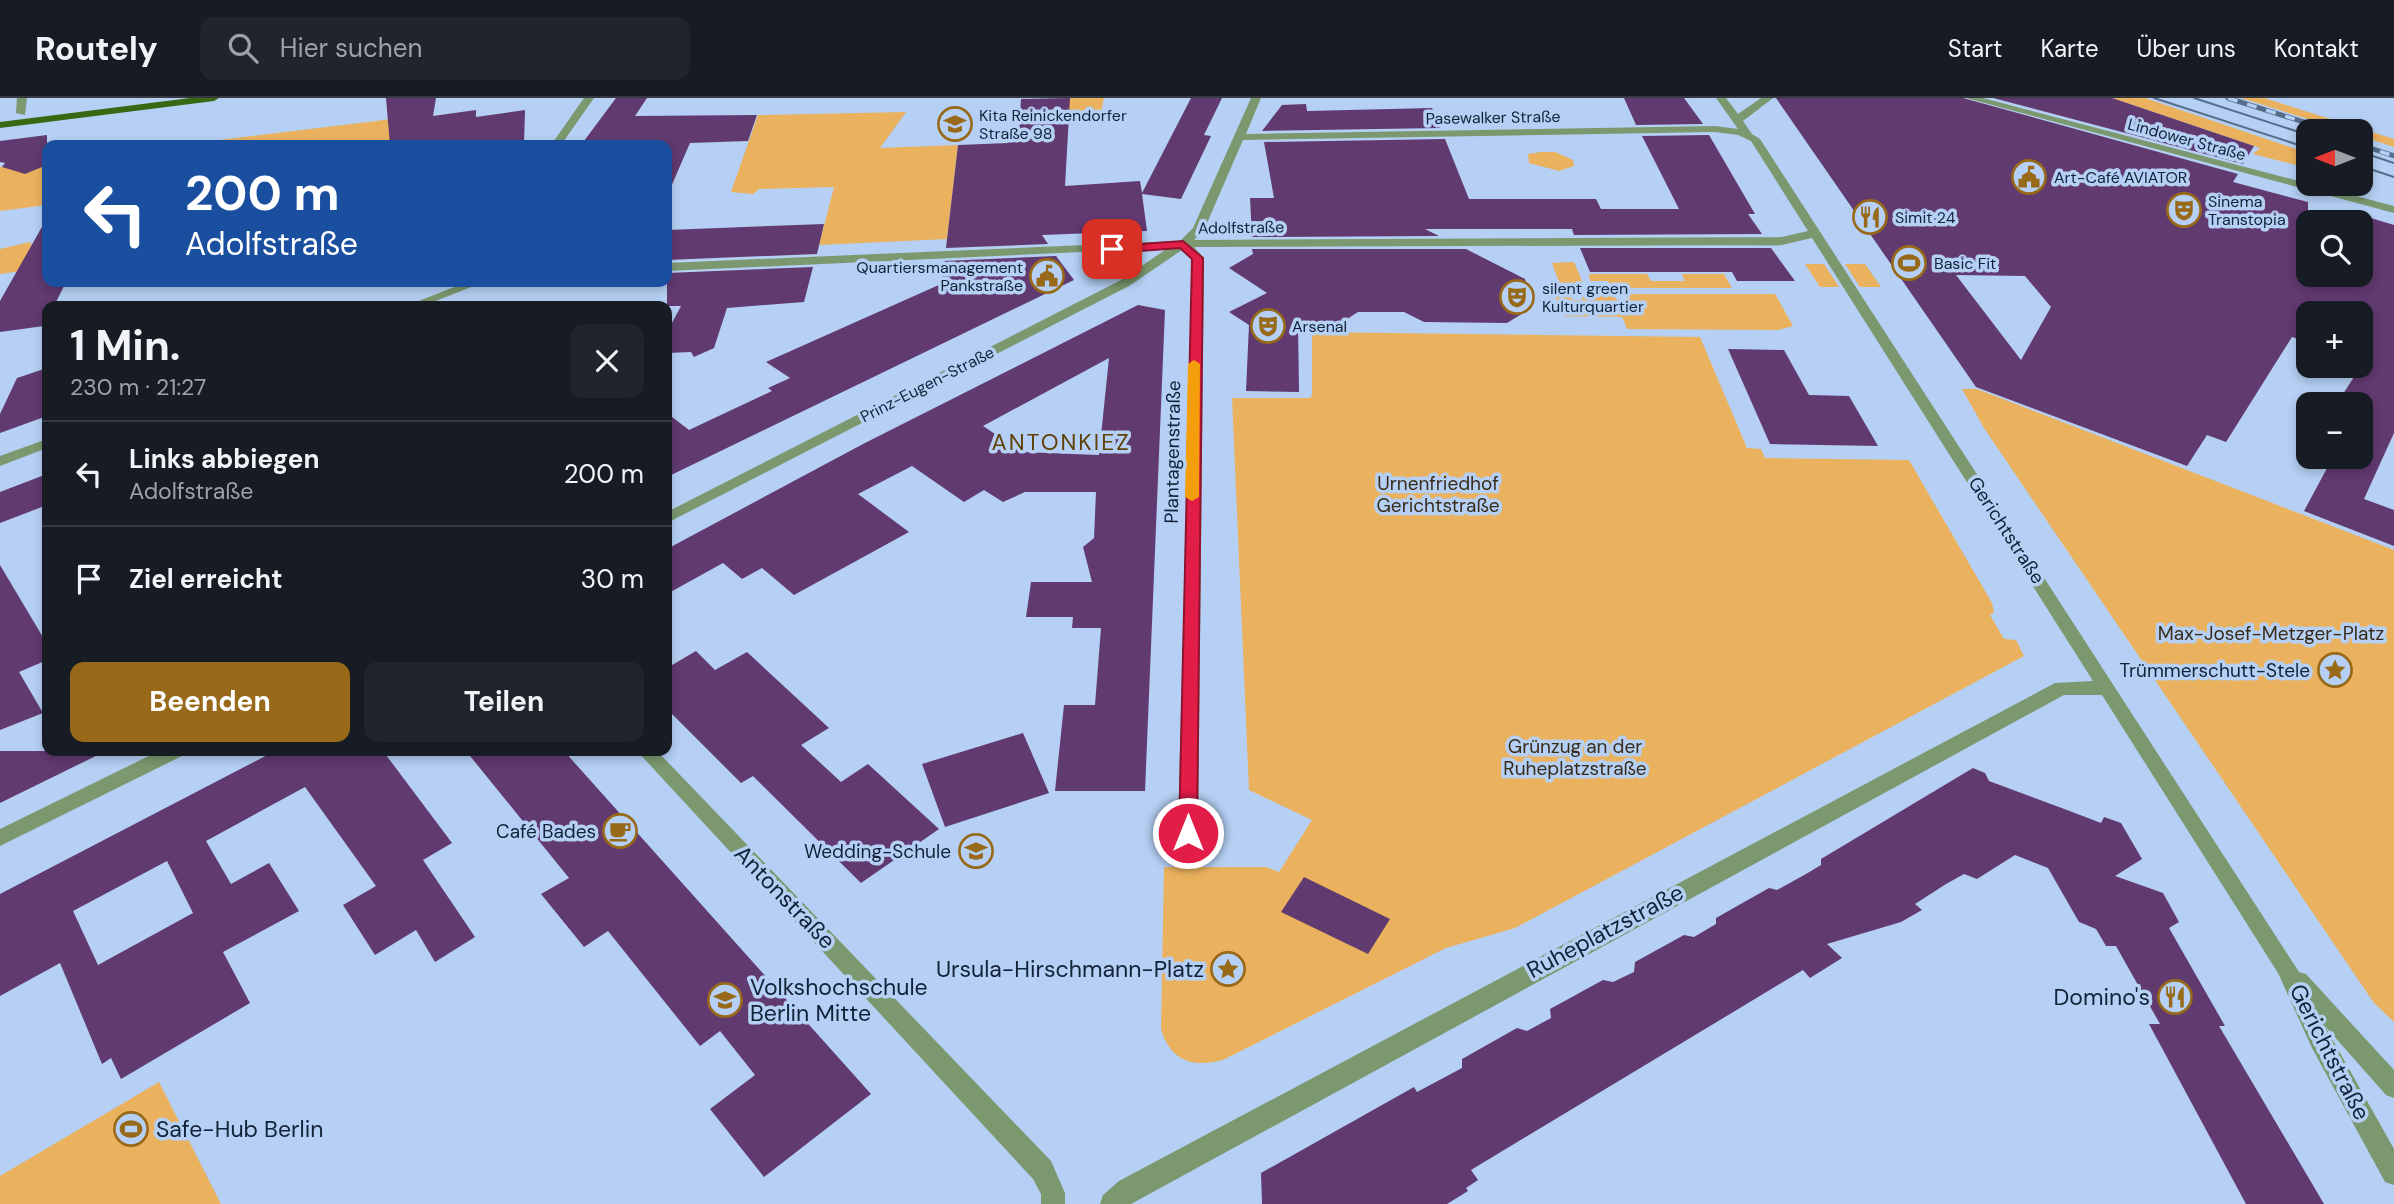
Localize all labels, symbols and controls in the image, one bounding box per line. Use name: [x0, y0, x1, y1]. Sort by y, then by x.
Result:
search box: [200, 17, 690, 80]
text: Routely: [35, 27, 158, 70]
icon: search: [224, 29, 262, 67]
text: Hier suchen: [280, 31, 423, 65]
text: Start: [1948, 33, 2002, 64]
text: Karte: [2040, 33, 2099, 64]
text: Über uns: [2137, 33, 2236, 64]
text: Kontakt: [2274, 33, 2359, 64]
school or university icon: Kita Reinickendorfer Straße 98: [936, 105, 974, 143]
place label: Kita Reinickendorfer Straße 98: [979, 105, 1127, 144]
street label: Pasewalker Straße: [1425, 106, 1561, 129]
street label: Lindower Straße: [2125, 114, 2248, 165]
north arrow: [2296, 119, 2373, 196]
map controls: [2296, 119, 2373, 469]
public building icon: Art-Café AVIATOR: [2010, 158, 2048, 196]
text: 200 m: [185, 161, 340, 225]
place label: Art-Café AVIATOR: [2054, 167, 2187, 188]
icon: left: [70, 168, 161, 259]
theatre icon: Sinema Transtopia: [2165, 191, 2203, 229]
place label: Sinema Transtopia: [2208, 191, 2286, 230]
restaurant icon: Simit 24: [1851, 198, 1889, 236]
place label: Simit 24: [1895, 207, 1956, 228]
button: search: [2296, 210, 2373, 287]
street label: Adolfstraße: [1198, 216, 1284, 239]
pin: [1082, 219, 1142, 279]
text: Adolfstraße: [185, 223, 358, 265]
icon: arrive: [1093, 230, 1131, 268]
sports icon: Basic Fit: [1890, 244, 1928, 282]
place label: Basic Fit: [1934, 253, 1996, 274]
place label: Quartiersmanagement Pankstraße: [856, 257, 1023, 296]
public building icon: Quartiersmanagement Pankstraße: [1028, 257, 1066, 295]
theatre icon: silent green Kulturquartier: [1498, 278, 1536, 316]
place label: silent green Kulturquartier: [1542, 278, 1644, 317]
button: +: [2296, 301, 2373, 378]
theatre icon: Arsenal: [1249, 307, 1287, 345]
place label: Arsenal: [1292, 316, 1347, 337]
text: 1 Min.: [70, 318, 180, 373]
button: close: [570, 324, 644, 398]
street label: Prinz-Eugen-Straße: [857, 342, 998, 427]
text: 230 m · 21:27: [70, 372, 206, 402]
street label: Plantagenstraße: [1159, 380, 1186, 524]
button: −: [2296, 392, 2373, 469]
district label: ANTONKIEZ: [991, 427, 1131, 457]
text: Links abbiegen: [129, 442, 319, 476]
icon: left: [70, 455, 108, 493]
text: 200 m: [564, 457, 644, 491]
park label: Urnenfriedhof Gerichtstraße: [1376, 471, 1500, 518]
street label: Gerichtstraße: [1963, 472, 2051, 589]
text: Adolfstraße: [129, 476, 253, 506]
icon: arrive: [70, 560, 108, 598]
text: Ziel erreicht: [129, 562, 282, 596]
text: 30 m: [581, 562, 644, 596]
park label: Max-Josef-Metzger-Platz: [2158, 621, 2384, 646]
place icon: Trümmerschutt-Stele: [2316, 651, 2354, 689]
place label: Trümmerschutt-Stele: [2119, 658, 2310, 683]
button: Beenden: [70, 662, 350, 742]
button: Teilen: [364, 662, 644, 742]
park label: Grünzug an der Ruheplatzstraße: [1503, 734, 1647, 781]
position arrow: [1151, 796, 1225, 870]
cafe icon: Café Bades: [601, 812, 639, 850]
place label: Café Bades: [496, 819, 596, 844]
school or university icon: Wedding-Schule: [957, 832, 995, 870]
street label: Antonstraße: [728, 839, 842, 955]
place label: Wedding-Schule: [804, 839, 951, 864]
street label: Ruheplatzstraße: [1521, 877, 1689, 985]
place icon: Ursula-Hirschmann-Platz: [1209, 950, 1247, 988]
place label: Ursula-Hirschmann-Platz: [936, 954, 1204, 984]
place label: Volkshochschule Berlin Mitte: [750, 972, 928, 1028]
restaurant icon: Domino's: [2156, 978, 2194, 1016]
street label: Gerichtstraße: [2283, 979, 2377, 1125]
school or university icon: Volkshochschule Berlin Mitte: [706, 981, 744, 1019]
place label: Domino's: [2053, 982, 2150, 1012]
sports icon: Safe-Hub Berlin: [112, 1110, 150, 1148]
place label: Safe-Hub Berlin: [156, 1114, 323, 1144]

